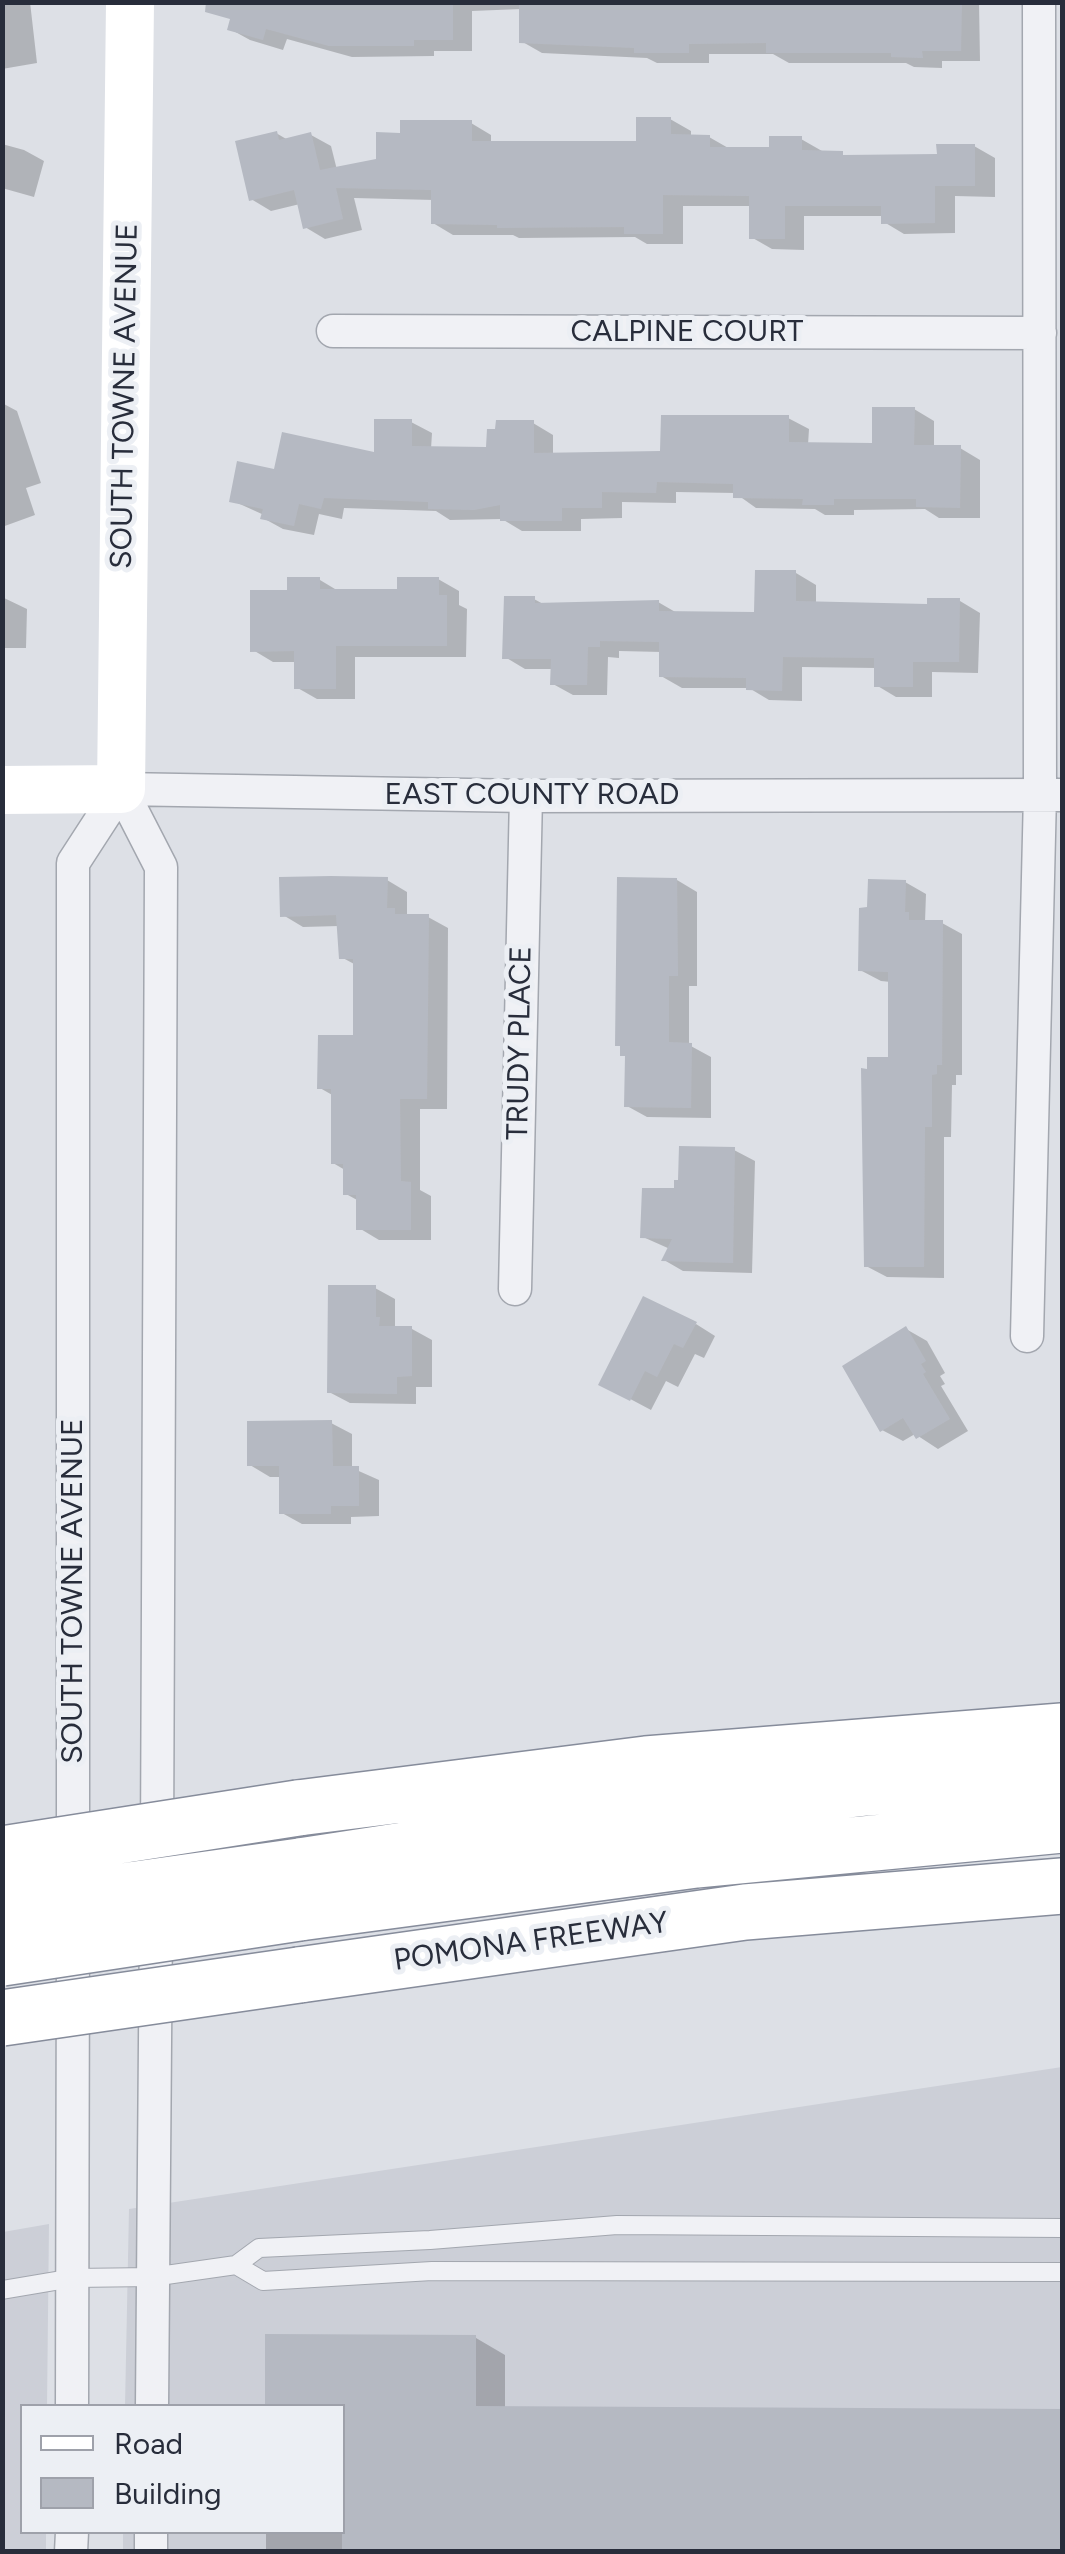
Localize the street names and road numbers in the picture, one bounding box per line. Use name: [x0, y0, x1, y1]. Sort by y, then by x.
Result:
street label: SOUTH TOWNE AVENUE: [104, 223, 146, 569]
street label: CALPINE COURT: [571, 314, 803, 350]
street label: EAST COUNTY ROAD: [385, 777, 679, 813]
street label: TRUDY PLACE: [500, 945, 540, 1141]
street label: SOUTH TOWNE AVENUE: [55, 1418, 91, 1764]
street label: POMONA FREEWAY: [391, 1905, 671, 1979]

